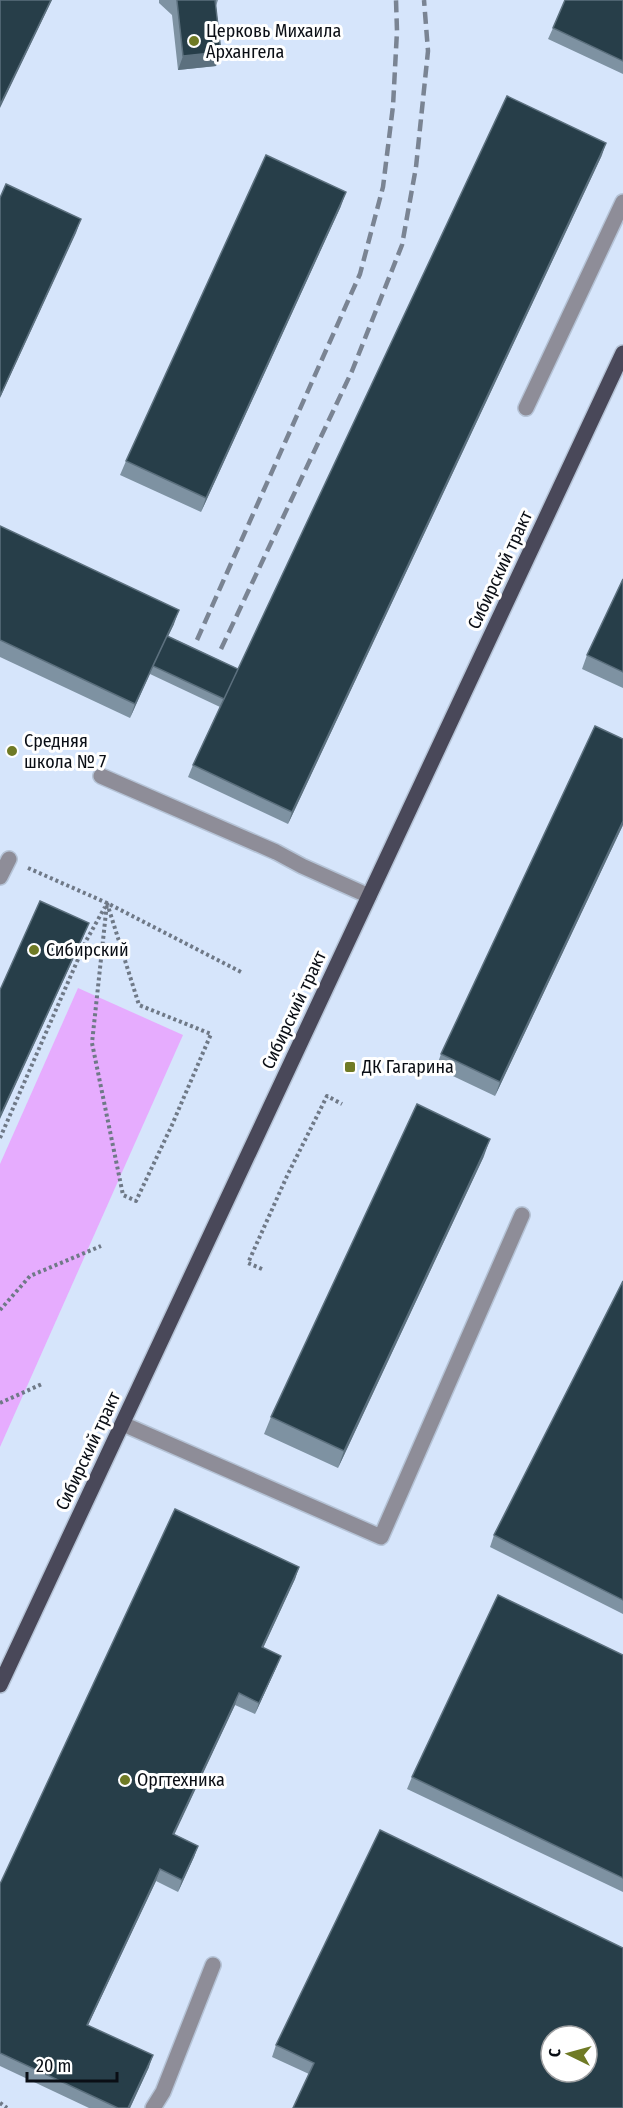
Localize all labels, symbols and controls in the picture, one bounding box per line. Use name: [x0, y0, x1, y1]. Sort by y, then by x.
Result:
place label: Церковь Михаила Архангела: [206, 20, 342, 63]
marker: Церковь Михаила Архангела: [187, 34, 201, 48]
street label: Сибирский тракт: [463, 507, 537, 633]
place label: Средняя школа № 7: [24, 730, 106, 773]
marker: Средняя школа № 7: [5, 744, 19, 758]
place label: Сибирский: [46, 939, 129, 961]
marker: Сибирский: [27, 943, 41, 957]
street label: Сибирский тракт: [257, 947, 331, 1073]
place label: ДК Гагарина: [361, 1056, 454, 1078]
marker: ДК Гагарина: [343, 1060, 357, 1074]
street label: Сибирский тракт: [51, 1388, 125, 1514]
place label: Оргтехника: [137, 1769, 225, 1791]
marker: Оргтехника: [118, 1773, 132, 1787]
north arrow: [539, 2024, 599, 2084]
scale bar: [27, 2045, 117, 2083]
text: С: [545, 2047, 564, 2058]
text: 20 m: [36, 2055, 71, 2077]

